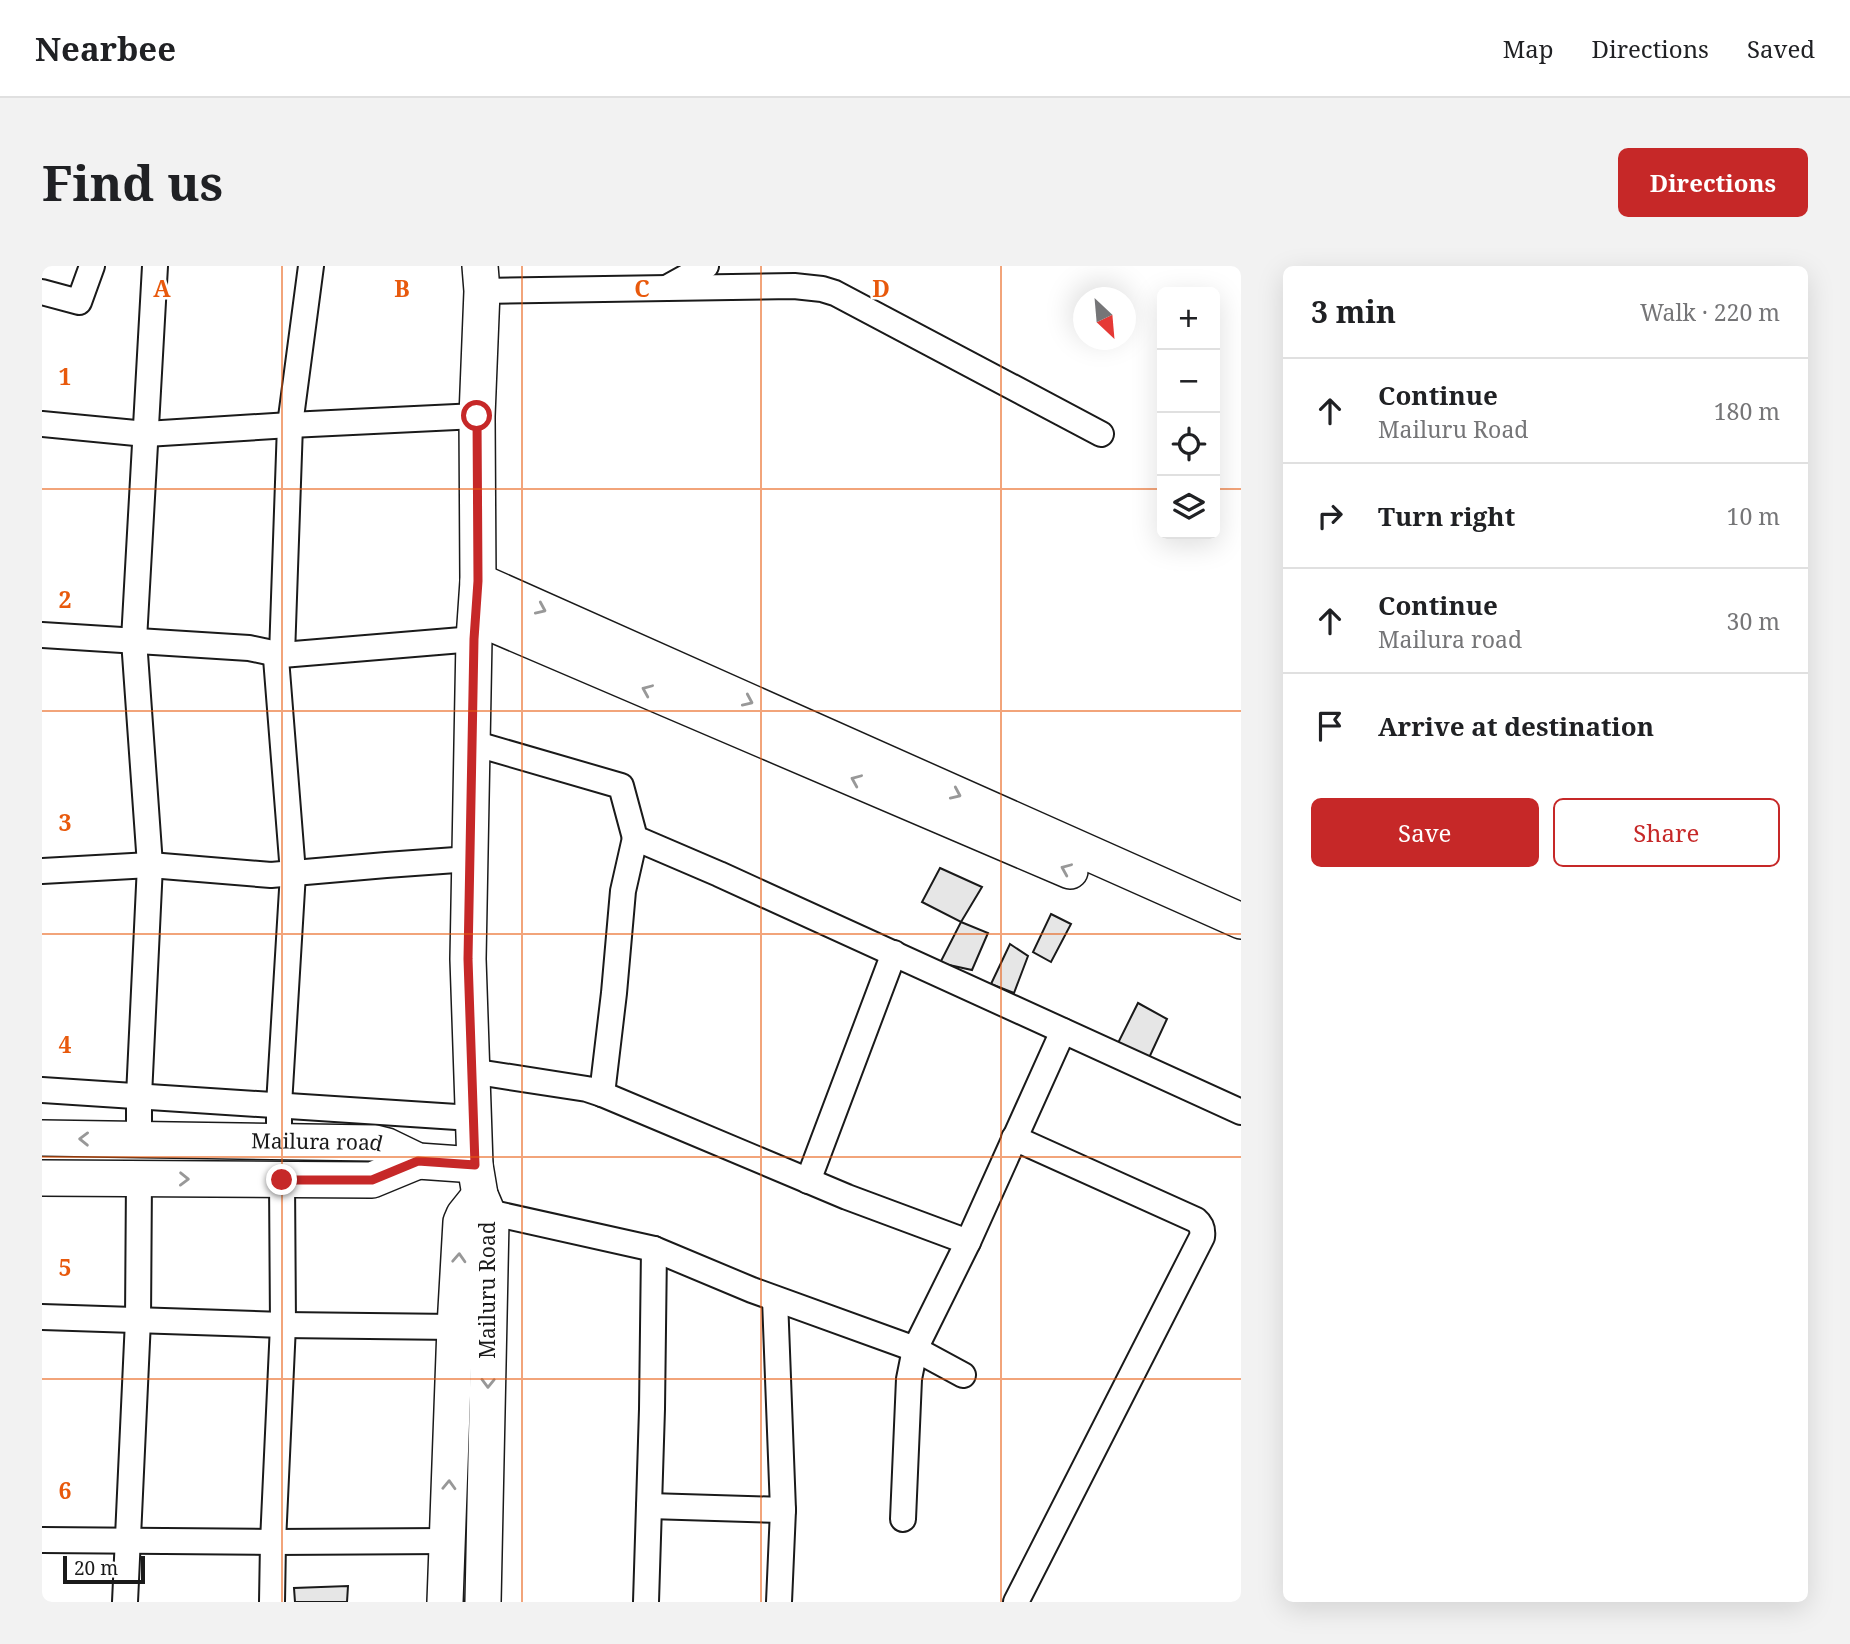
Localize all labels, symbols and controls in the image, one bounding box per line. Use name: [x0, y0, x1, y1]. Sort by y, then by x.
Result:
text: Nearbee: [35, 26, 176, 71]
text: Map: [1503, 32, 1554, 65]
text: Directions: [1592, 32, 1709, 65]
text: Saved: [1747, 32, 1815, 65]
button: Directions: [1618, 148, 1808, 217]
text: Find us: [42, 149, 223, 215]
text: A: [153, 272, 171, 304]
text: B: [394, 272, 410, 304]
text: C: [634, 272, 650, 304]
text: D: [872, 272, 890, 304]
north arrow: [1073, 287, 1136, 350]
map controls: [1157, 287, 1220, 539]
button: +: [1157, 287, 1220, 350]
text: 3 min: [1311, 291, 1396, 332]
text: Walk · 220 m: [1640, 296, 1780, 328]
button: −: [1157, 350, 1220, 413]
text: 1: [59, 360, 72, 392]
text: Continue: [1378, 377, 1498, 413]
icon: ahead: [1311, 392, 1349, 430]
text: 180 m: [1714, 395, 1780, 427]
route start: [461, 400, 492, 431]
button: locate: [1157, 413, 1220, 476]
text: Mailuru Road: [1378, 413, 1528, 445]
button: layers: [1157, 476, 1220, 539]
icon: right: [1311, 497, 1349, 535]
text: Turn right: [1378, 498, 1515, 534]
text: 10 m: [1727, 500, 1780, 532]
text: 2: [59, 583, 72, 615]
text: Continue: [1378, 587, 1498, 623]
one-way arrow: [533, 601, 546, 615]
icon: ahead: [1311, 602, 1349, 640]
text: 30 m: [1727, 605, 1780, 637]
text: Mailura road: [1378, 623, 1522, 655]
one-way arrow: [642, 684, 654, 698]
one-way arrow: [741, 693, 754, 707]
icon: arrive: [1311, 707, 1349, 745]
text: Arrive at destination: [1378, 708, 1654, 744]
one-way arrow: [851, 774, 863, 788]
one-way arrow: [949, 786, 961, 800]
button: Save: [1311, 798, 1539, 867]
button: Share: [1553, 798, 1780, 867]
text: 3: [59, 806, 72, 838]
one-way arrow: [1060, 863, 1073, 877]
text: 4: [59, 1028, 72, 1060]
street label: Mailura road: [251, 1126, 386, 1158]
one-way arrow: [78, 1131, 89, 1147]
route end: [266, 1164, 297, 1195]
one-way arrow: [178, 1171, 189, 1186]
street label: Mailuru Road: [473, 1221, 501, 1359]
text: 5: [59, 1251, 72, 1283]
one-way arrow: [451, 1252, 466, 1263]
one-way arrow: [480, 1379, 496, 1389]
text: 6: [59, 1474, 72, 1506]
one-way arrow: [442, 1479, 457, 1490]
scale bar: [63, 1553, 145, 1585]
text: 20 m: [74, 1555, 118, 1581]

